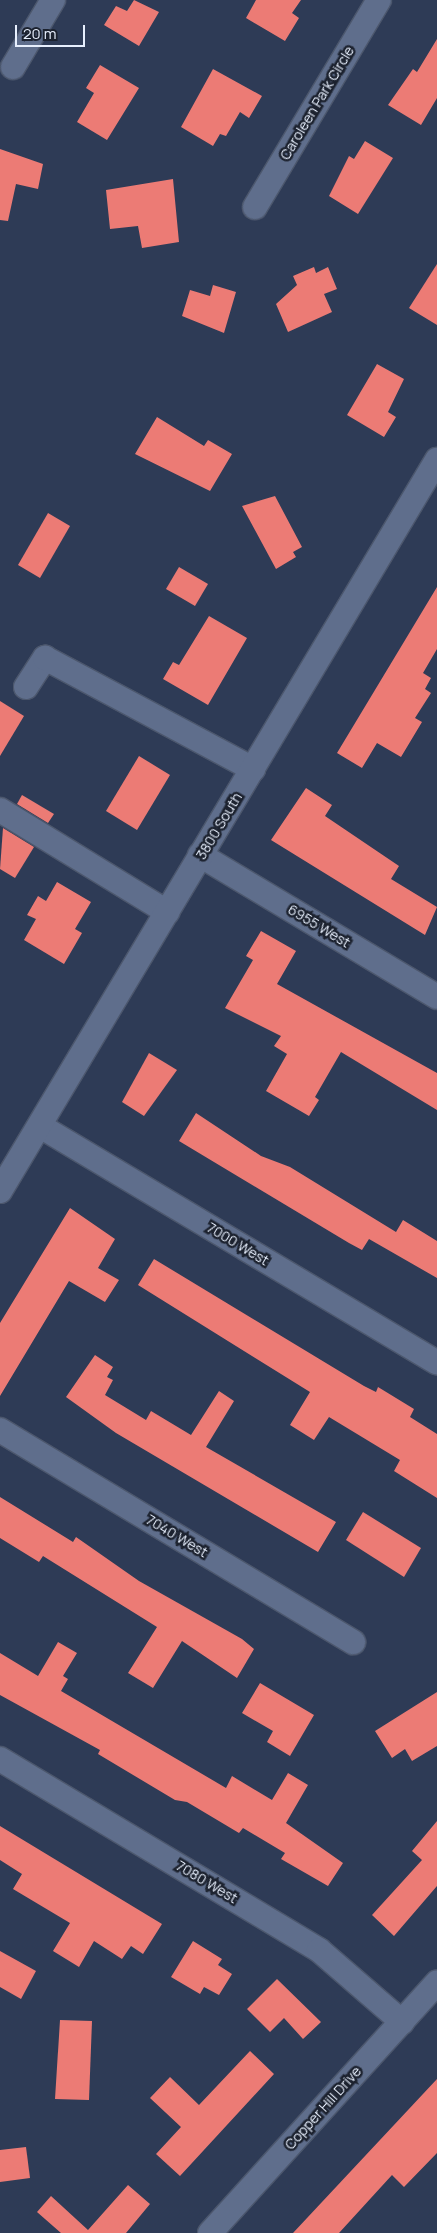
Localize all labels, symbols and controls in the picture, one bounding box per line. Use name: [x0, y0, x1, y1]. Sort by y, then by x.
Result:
scale bar: [18, 15, 88, 47]
text: 20 m: [23, 23, 56, 44]
street label: Caroleen Park Circle: [276, 43, 358, 163]
street label: 3800 South: [193, 790, 245, 862]
street label: 6955 West: [285, 901, 353, 951]
street label: 7000 West: [204, 1219, 272, 1269]
street label: 7040 West: [143, 1511, 211, 1561]
street label: 7080 West: [173, 1857, 241, 1907]
street label: Copper Hill Drive: [281, 2063, 365, 2153]

